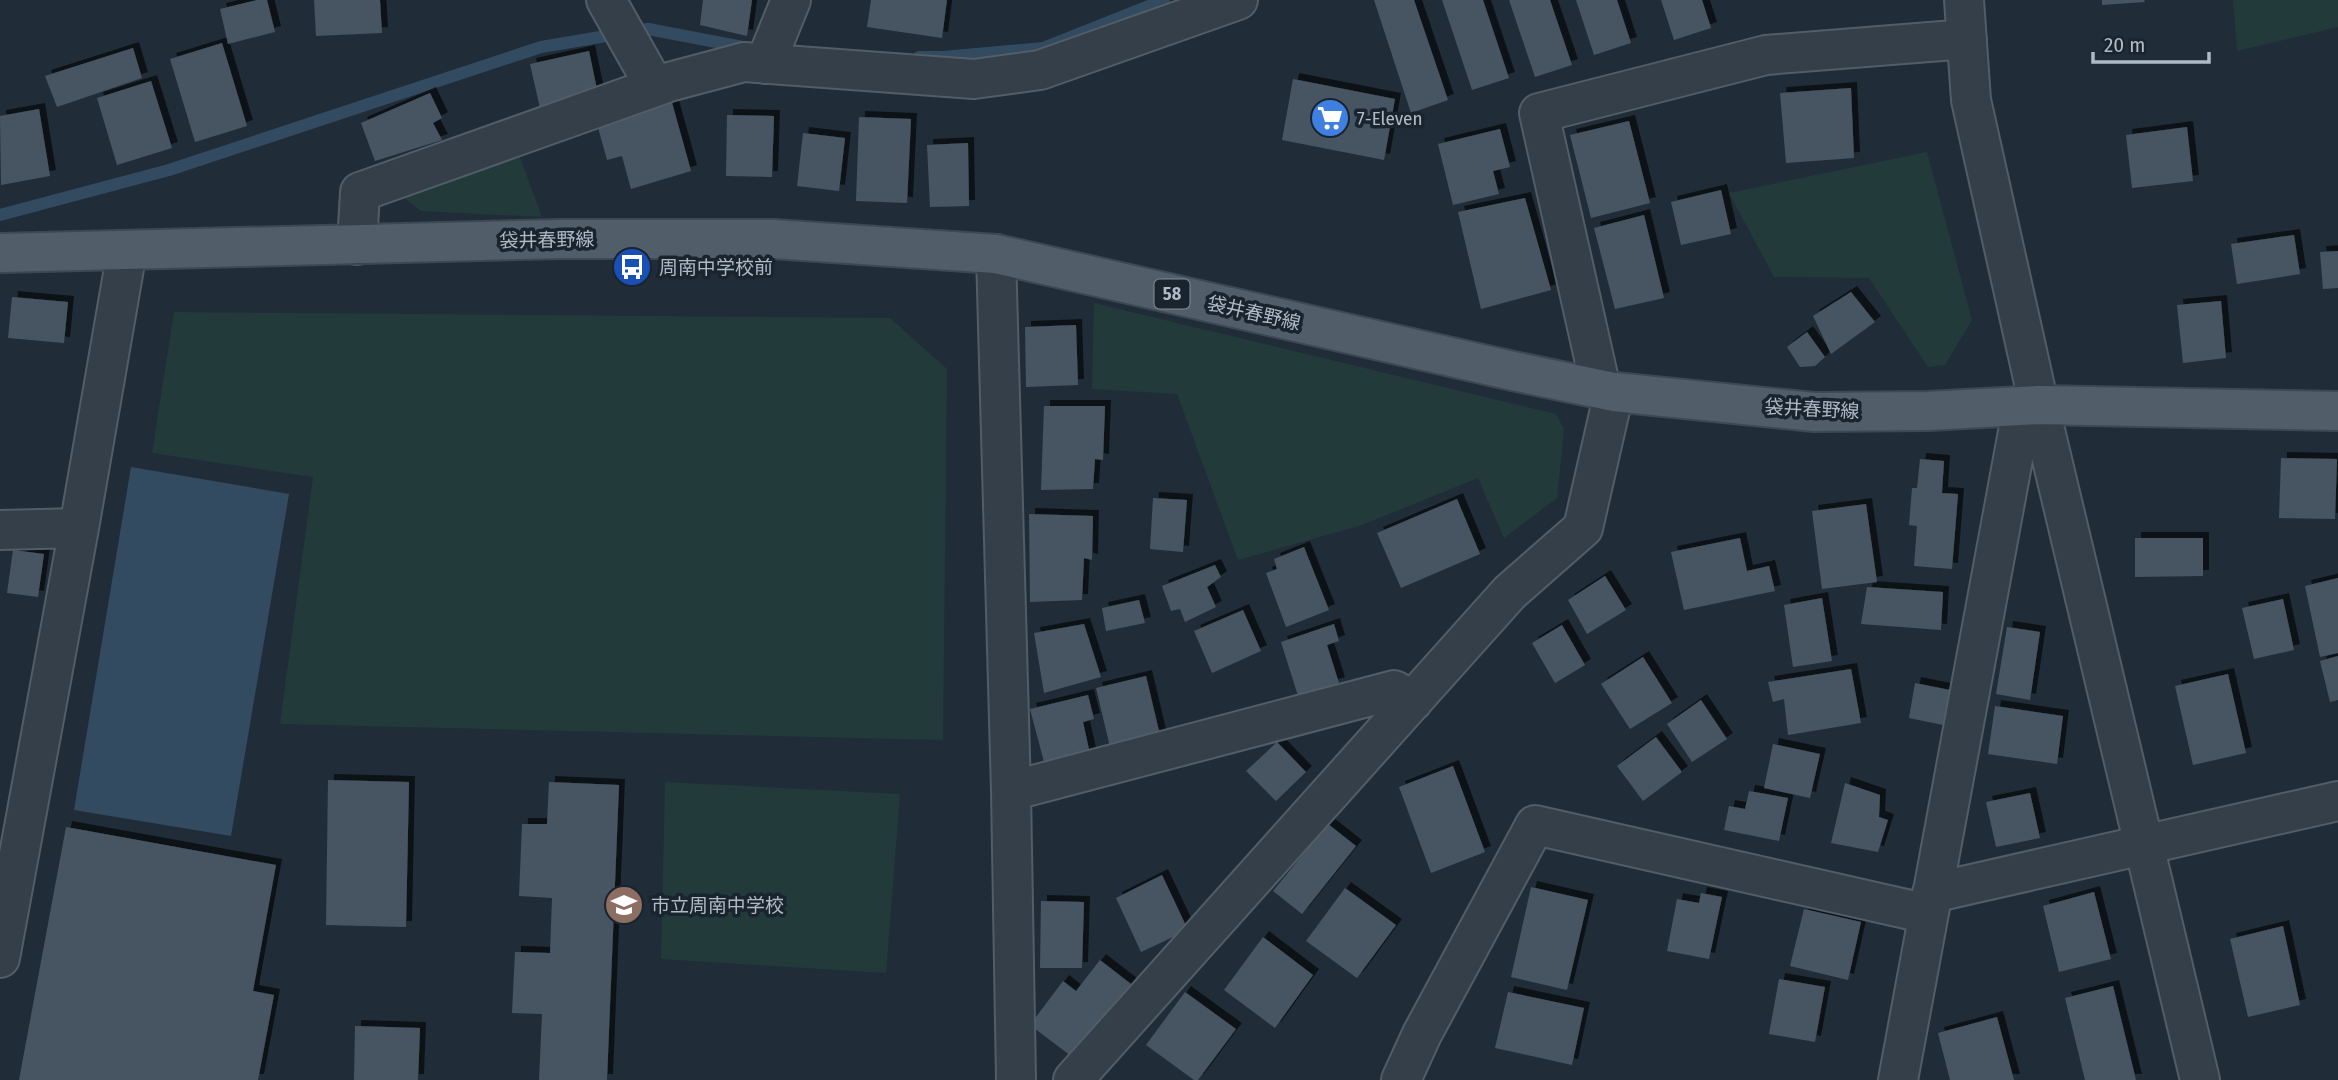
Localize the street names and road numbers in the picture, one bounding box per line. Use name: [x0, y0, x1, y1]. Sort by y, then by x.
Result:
street label: 袋井春野線: [499, 228, 595, 252]
road number: 58: [1154, 280, 1190, 308]
street label: 袋井春野線: [1205, 291, 1303, 335]
street label: 袋井春野線: [1764, 395, 1860, 423]

